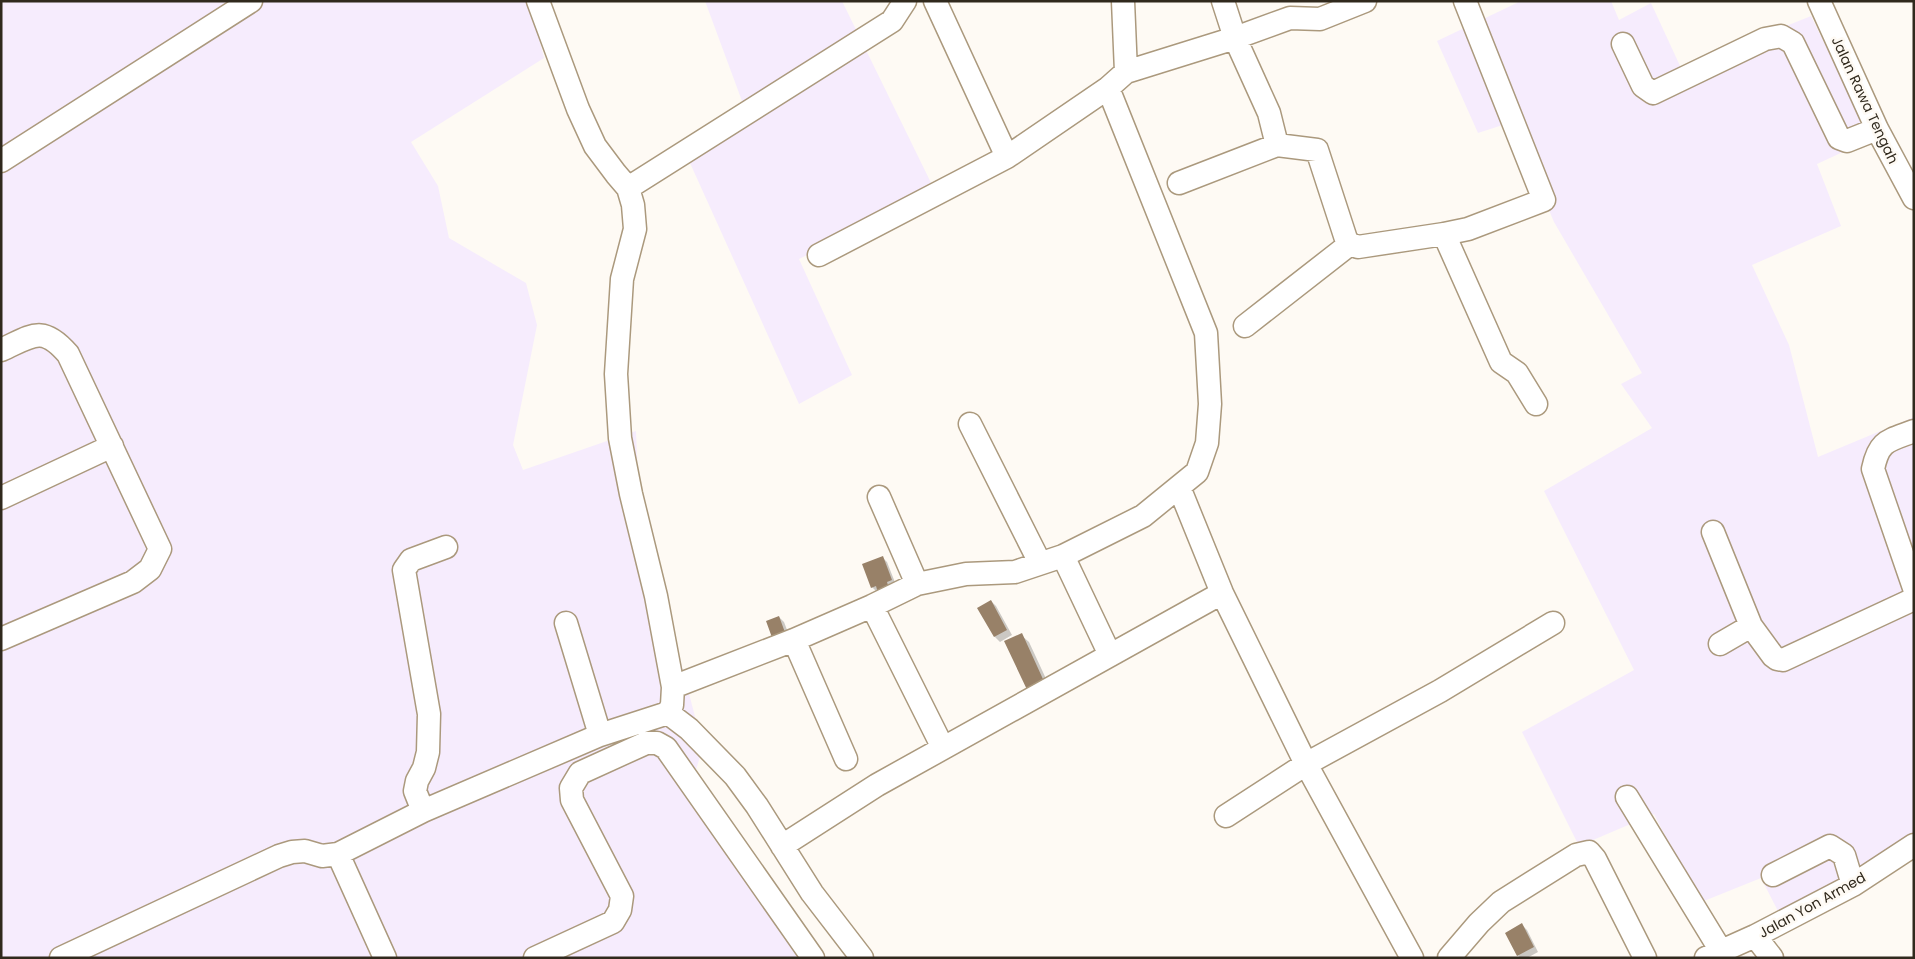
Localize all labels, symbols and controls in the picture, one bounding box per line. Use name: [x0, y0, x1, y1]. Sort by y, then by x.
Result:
street label: Jalan Rawa Tengah: [1827, 33, 1903, 167]
street label: Jalan Yon Armed: [1755, 867, 1869, 943]

